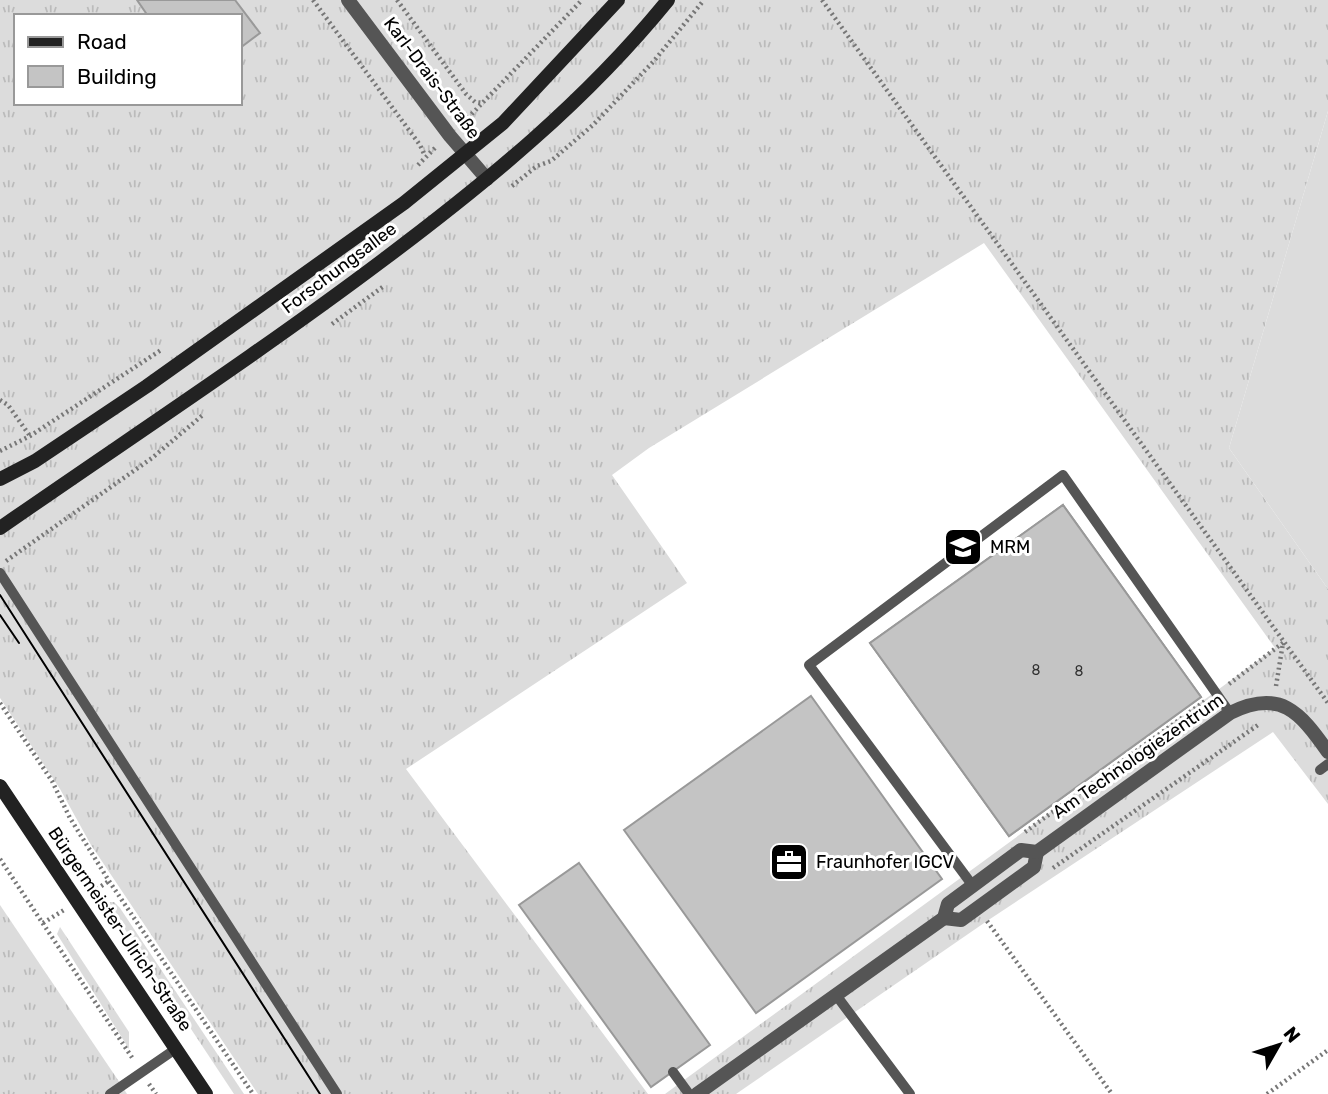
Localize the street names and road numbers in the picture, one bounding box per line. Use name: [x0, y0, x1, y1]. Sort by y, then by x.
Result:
street label: Karl-Drais-Straße: [379, 13, 485, 143]
street label: Forschungsallee: [277, 218, 401, 318]
street label: Am Technologiezentrum: [1048, 689, 1228, 823]
street label: Bürgermeister-Ulrich-Straße: [43, 823, 197, 1035]

